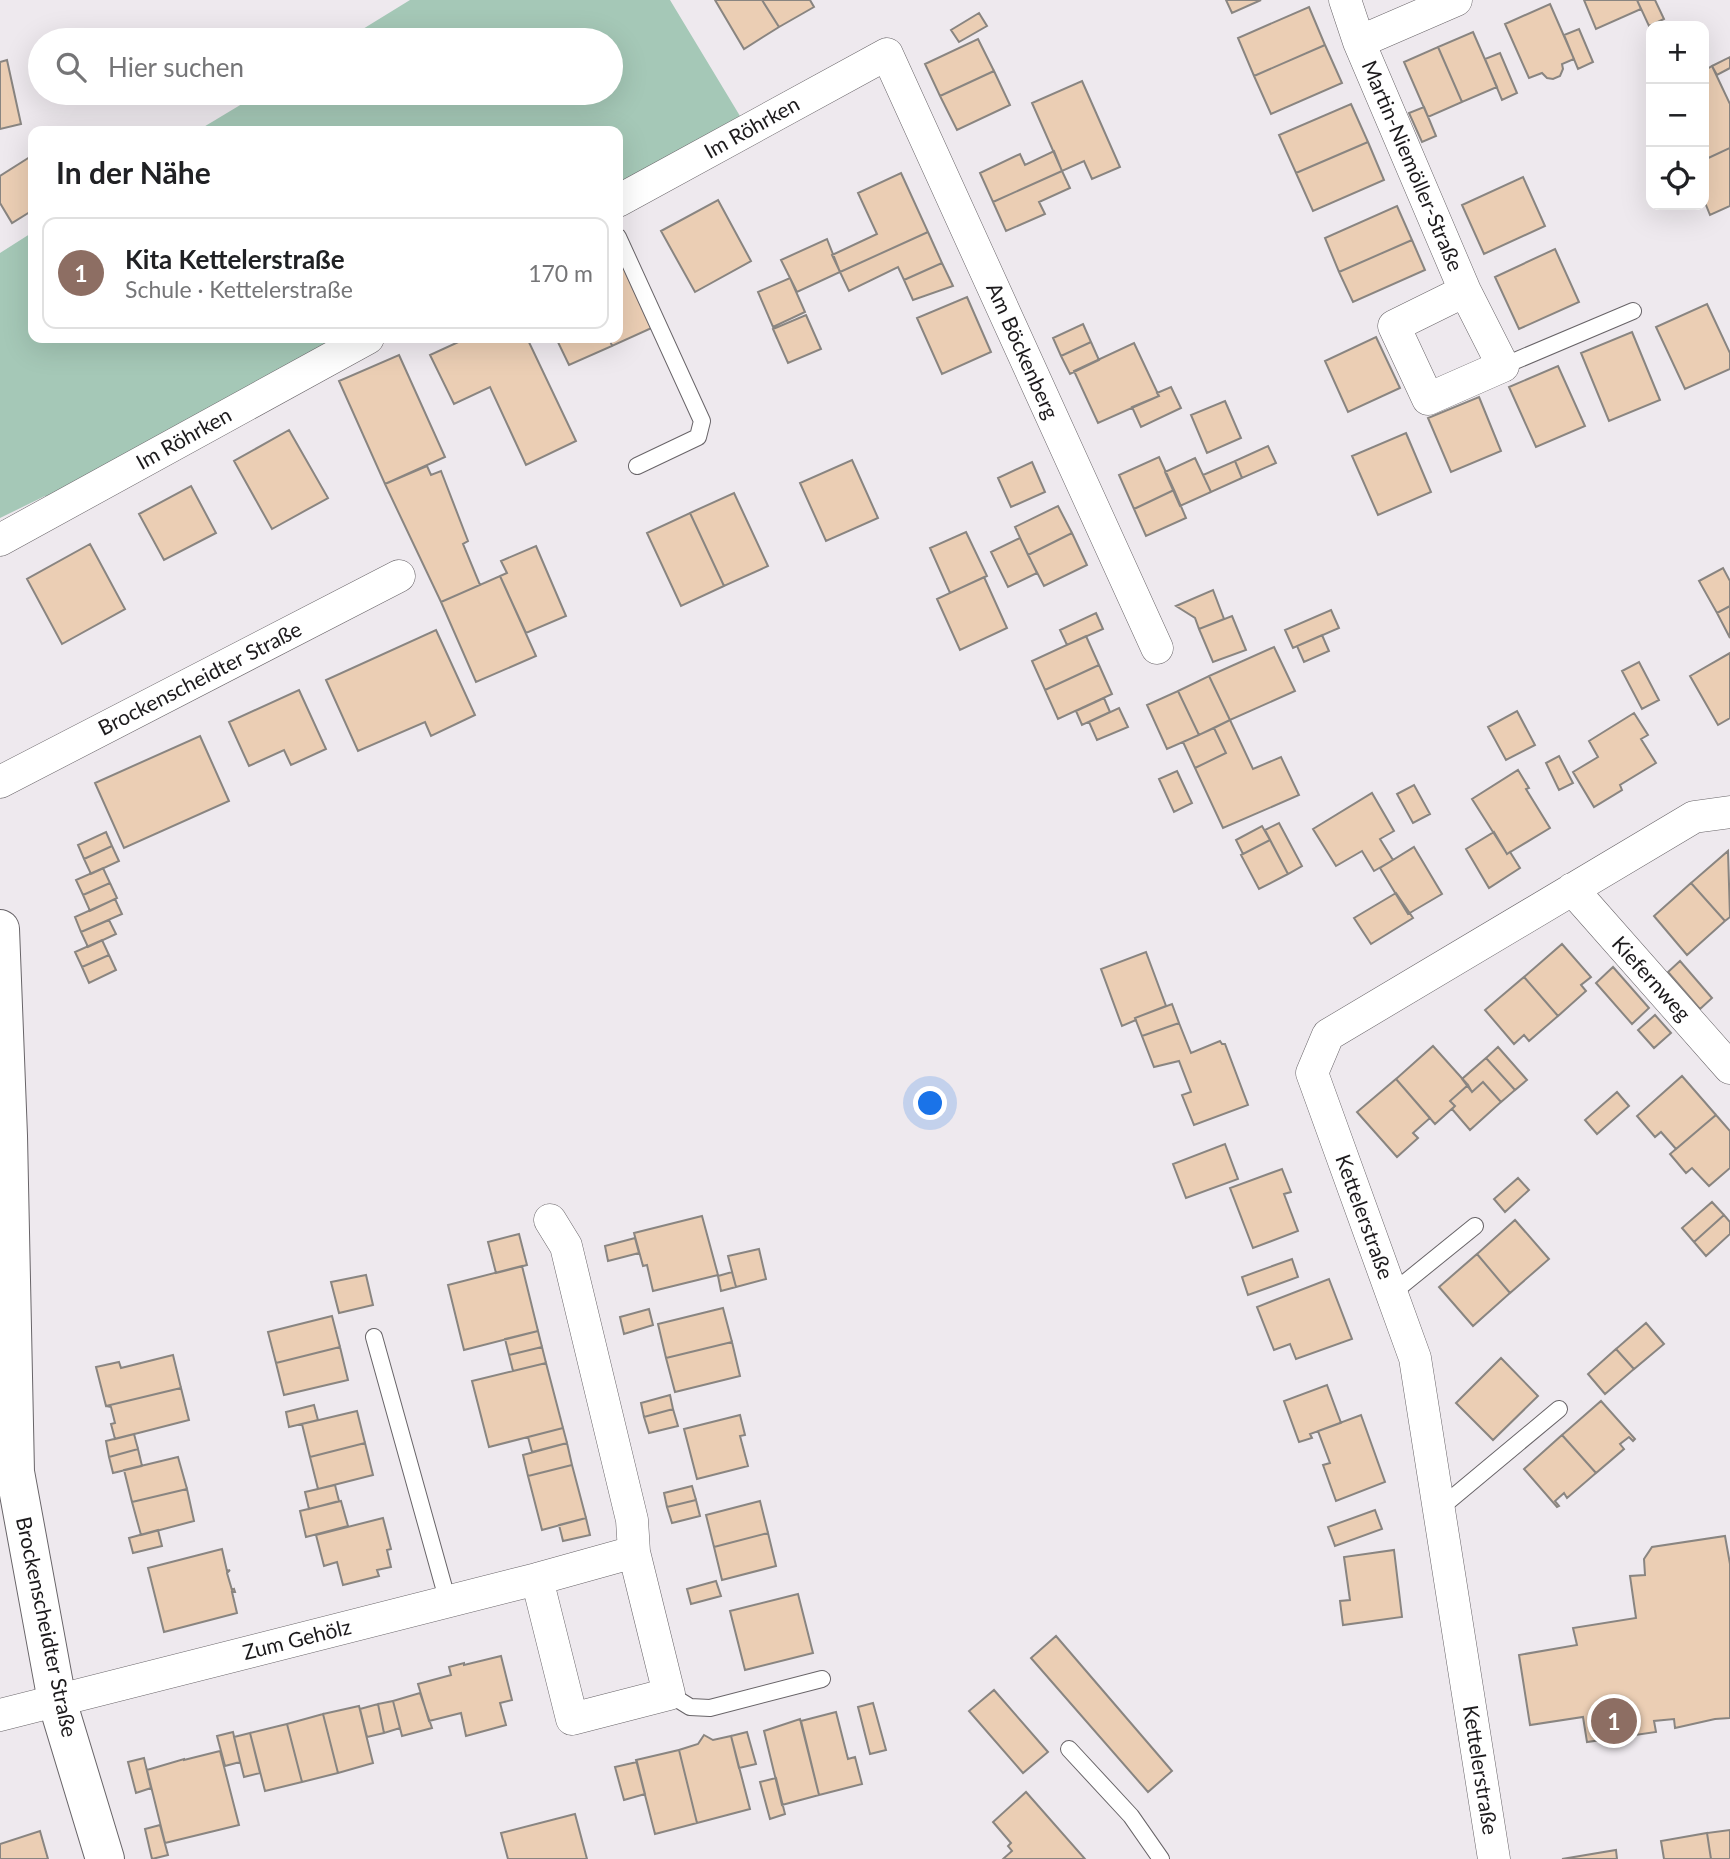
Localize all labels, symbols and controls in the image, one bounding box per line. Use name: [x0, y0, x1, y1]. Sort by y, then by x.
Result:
map controls: [1646, 21, 1709, 210]
button: +: [1646, 21, 1709, 84]
search box: [28, 28, 623, 105]
icon: search: [52, 48, 90, 86]
text: Hier suchen: [108, 51, 244, 83]
street label: Martin-Niemöller-Straße: [1358, 56, 1469, 275]
button: −: [1646, 84, 1709, 147]
street label: Im Röhrken: [699, 90, 803, 163]
button: locate: [1646, 147, 1709, 210]
text: In der Nähe: [56, 154, 211, 190]
text: Kita Kettelerstraße: [125, 243, 345, 275]
text: 1: [74, 259, 88, 287]
text: 170 m: [528, 259, 593, 287]
text: Schule · Kettelerstraße: [125, 275, 353, 303]
street label: Am Böckenberg: [982, 279, 1065, 422]
street label: Im Röhrken: [131, 401, 235, 474]
street label: Brockenscheidter Straße: [93, 615, 305, 740]
street label: Kiefernweg: [1607, 930, 1697, 1026]
your location: [913, 1086, 947, 1120]
street label: Kettelerstraße: [1331, 1151, 1400, 1282]
street label: Brockenscheidter Straße: [12, 1514, 83, 1739]
street label: Zum Gehölz: [240, 1613, 353, 1664]
pin: 1: [1591, 1695, 1637, 1747]
street label: Kettelerstraße: [1459, 1703, 1504, 1836]

